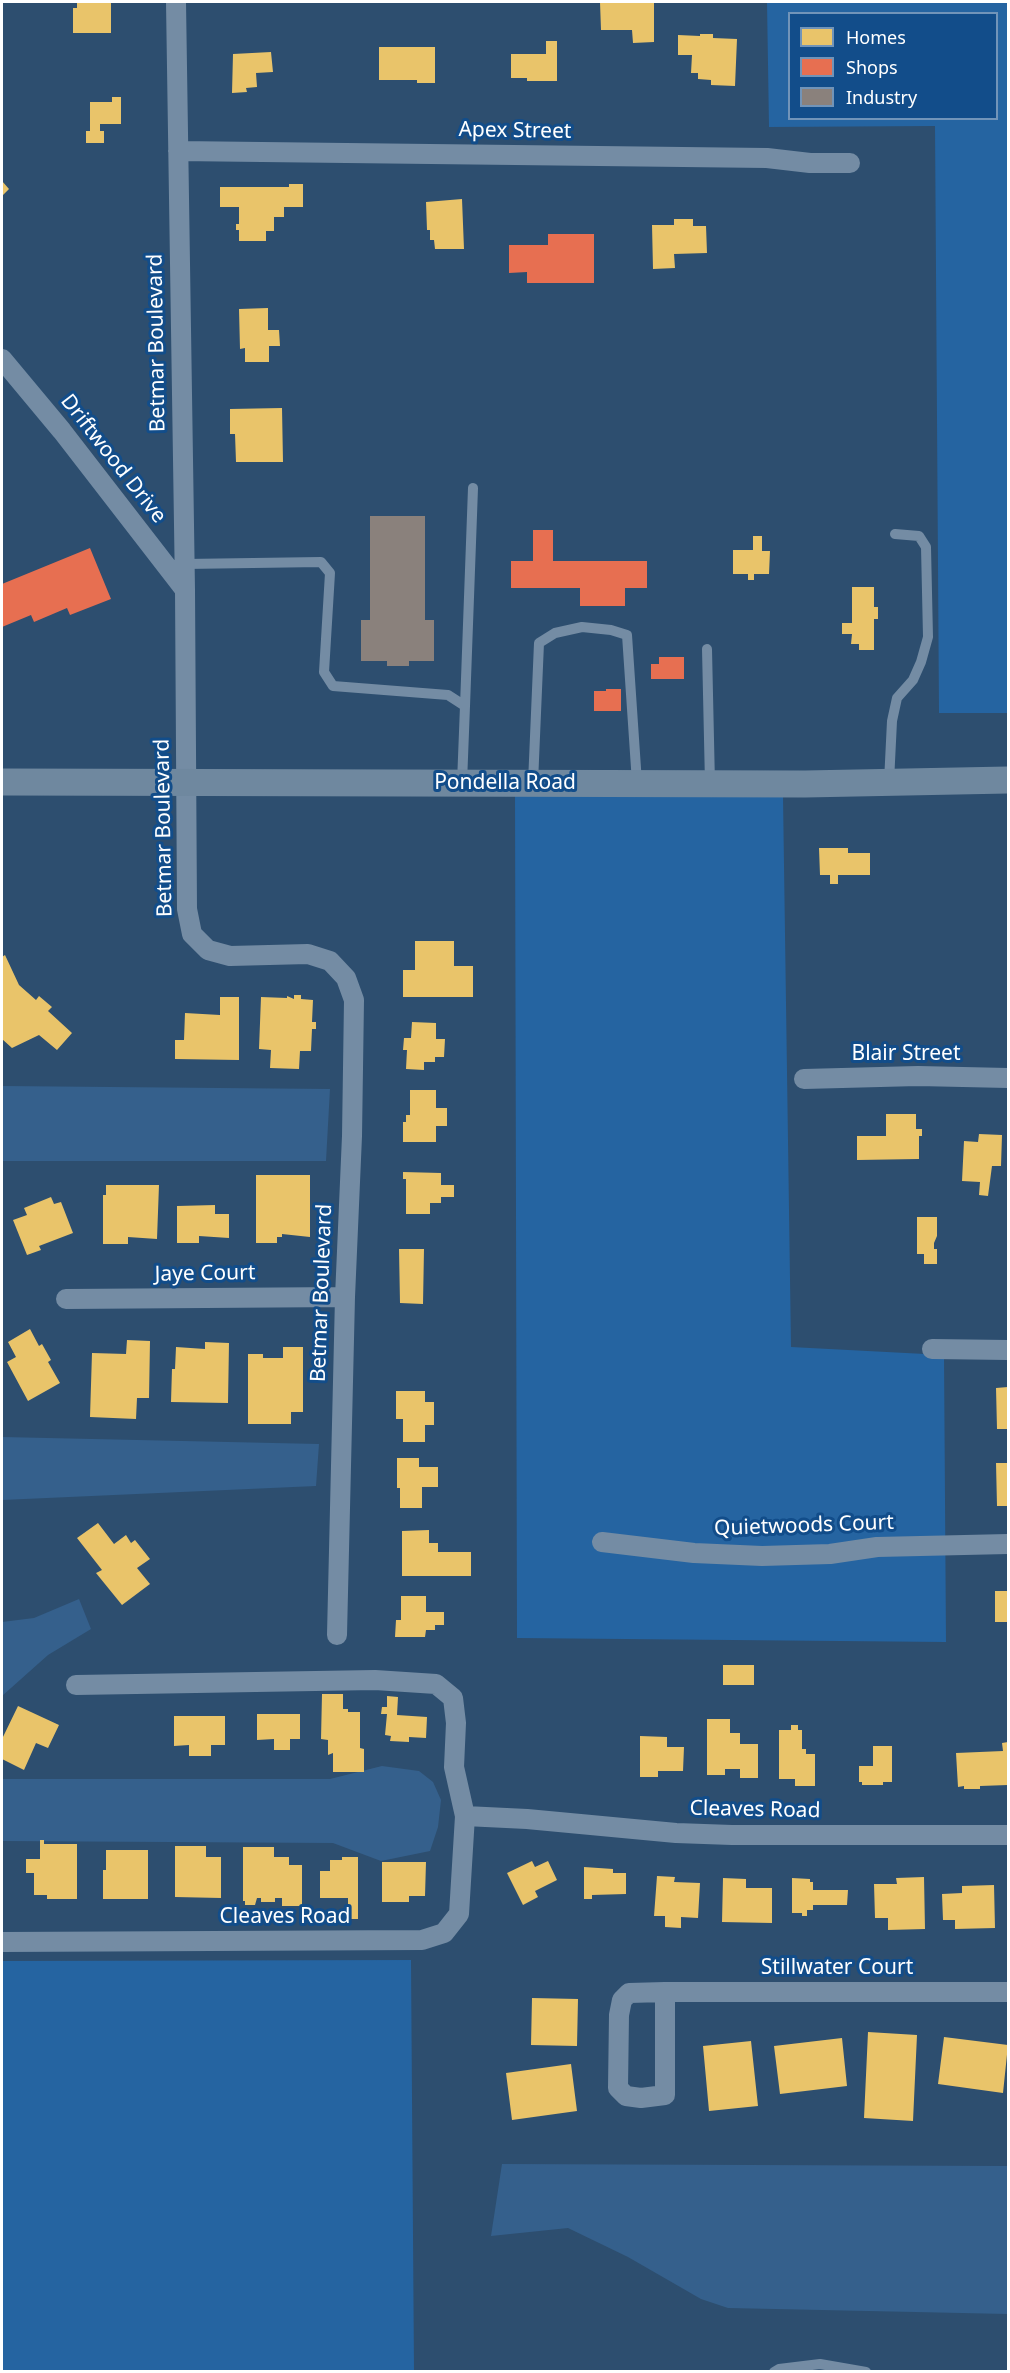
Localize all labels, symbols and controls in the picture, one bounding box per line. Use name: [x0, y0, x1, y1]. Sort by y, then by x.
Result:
legend: [788, 12, 998, 120]
text: Homes: [846, 25, 906, 49]
text: Shops: [846, 55, 898, 79]
text: Industry: [846, 85, 917, 109]
street label: Apex Street: [458, 117, 572, 145]
street label: Betmar Boulevard: [143, 254, 171, 432]
street label: Driftwood Drive: [55, 390, 171, 528]
street label: Betmar Boulevard: [150, 739, 178, 917]
street label: Pondella Road: [434, 770, 576, 796]
street label: Blair Street: [851, 1041, 961, 1067]
street label: Betmar Boulevard: [306, 1203, 338, 1383]
street label: Jaye Court: [154, 1261, 256, 1287]
street label: Quietwoods Court: [714, 1510, 894, 1542]
street label: Cleaves Road: [689, 1796, 821, 1824]
street label: Cleaves Road: [220, 1904, 350, 1930]
street label: Stillwater Court: [761, 1955, 913, 1981]

